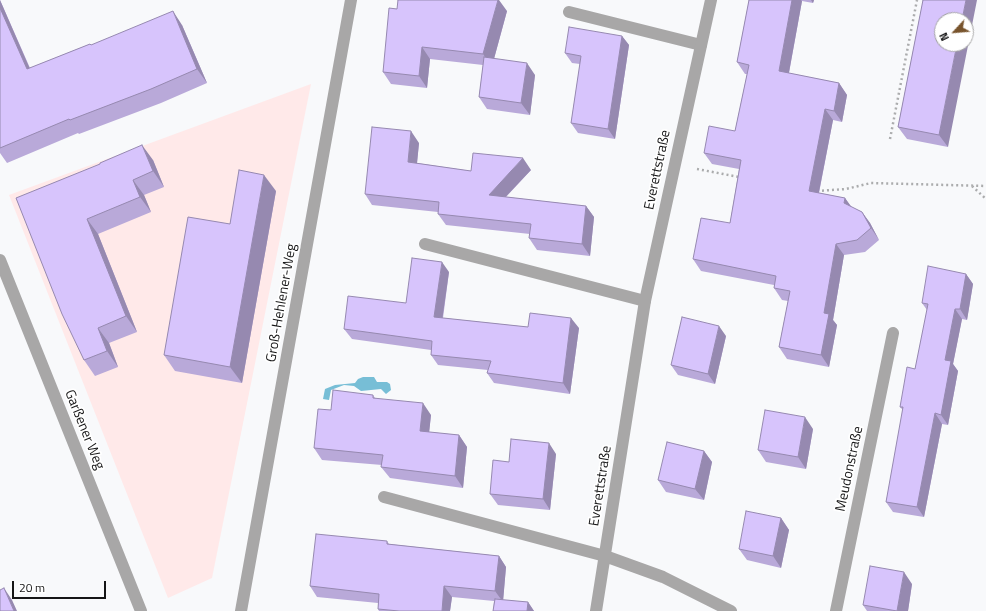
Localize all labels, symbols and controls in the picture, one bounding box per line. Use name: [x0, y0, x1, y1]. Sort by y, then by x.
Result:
north arrow: [934, 12, 974, 52]
text: N: [935, 30, 953, 44]
street label: Everettstraße: [641, 129, 675, 211]
street label: Groß-Hehlener-Weg: [263, 242, 301, 364]
street label: Garßener Weg: [60, 388, 108, 472]
street label: Meudonstraße: [833, 425, 867, 513]
street label: Everettstraße: [586, 445, 616, 527]
scale bar: [14, 573, 108, 599]
text: 20 m: [19, 578, 45, 597]

